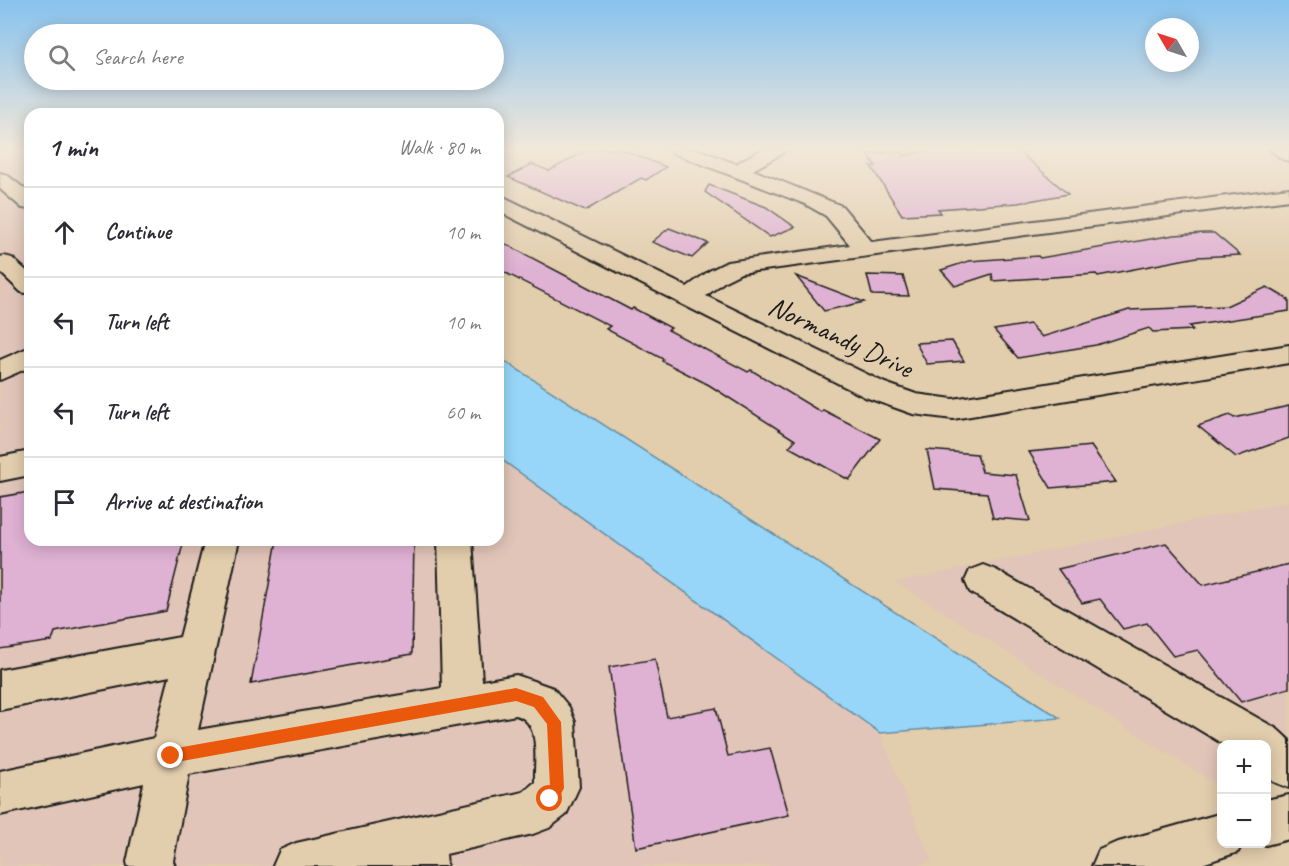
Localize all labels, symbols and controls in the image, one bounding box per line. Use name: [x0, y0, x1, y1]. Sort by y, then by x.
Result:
north arrow: [1145, 18, 1199, 72]
search box: [24, 24, 504, 90]
icon: search: [45, 41, 78, 74]
text: Search here: [93, 43, 183, 71]
text: 1 min: [48, 131, 98, 164]
text: Walk · 80 m: [399, 135, 480, 160]
icon: ahead: [48, 216, 81, 249]
text: Continue: [105, 218, 171, 246]
text: 10 m: [446, 220, 480, 245]
street label: Normandy Drive: [763, 288, 920, 386]
icon: left: [48, 306, 81, 339]
text: Turn left: [105, 308, 169, 336]
text: 10 m: [446, 310, 480, 335]
icon: left: [48, 396, 81, 429]
text: Turn left: [105, 398, 169, 426]
text: 60 m: [446, 400, 480, 425]
icon: arrive: [48, 486, 81, 519]
text: Arrive at destination: [105, 488, 262, 516]
map controls: [1217, 740, 1271, 848]
button: +: [1217, 740, 1271, 794]
route end: [157, 742, 183, 768]
route start: [536, 785, 562, 811]
button: −: [1217, 794, 1271, 848]

